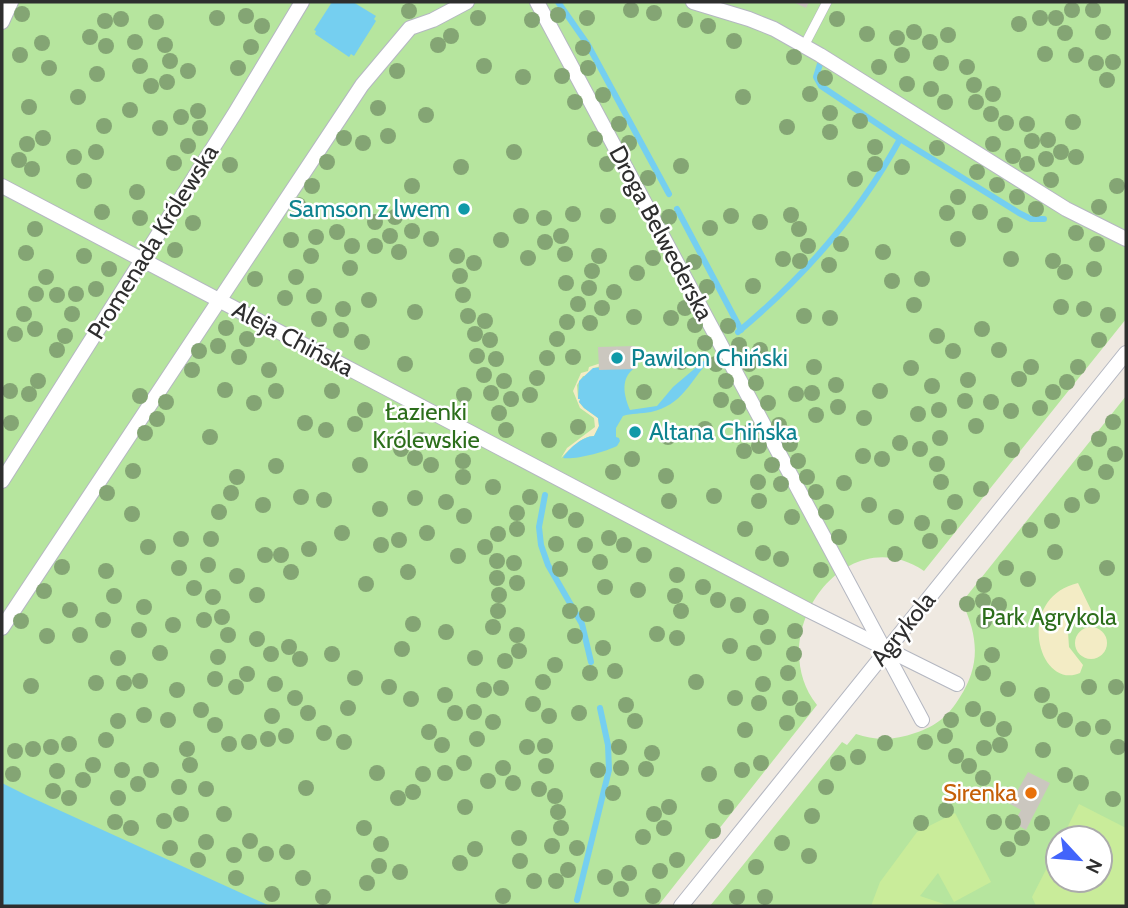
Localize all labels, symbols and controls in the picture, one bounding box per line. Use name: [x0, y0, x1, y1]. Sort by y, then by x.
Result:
street label: Promenada Królewska: [81, 139, 224, 344]
street label: Droga Belwederska: [603, 140, 720, 325]
place label: Samson z lwem: [289, 194, 450, 223]
marker: Samson z lwem: [456, 201, 472, 217]
street label: Aleja Chińska: [228, 295, 359, 383]
place label: Pawilon Chiński: [631, 343, 788, 372]
marker: Pawilon Chiński: [609, 350, 625, 366]
park label: Łazienki Królewskie: [372, 397, 480, 454]
place label: Altana Chińska: [649, 417, 798, 446]
marker: Altana Chińska: [627, 424, 643, 440]
street label: Agrykola: [864, 585, 942, 672]
park label: Park Agrykola: [981, 602, 1117, 631]
place label: Sirenka: [943, 778, 1017, 807]
marker: Sirenka: [1023, 785, 1039, 801]
north arrow: [1044, 824, 1114, 894]
text: N: [1081, 855, 1107, 877]

